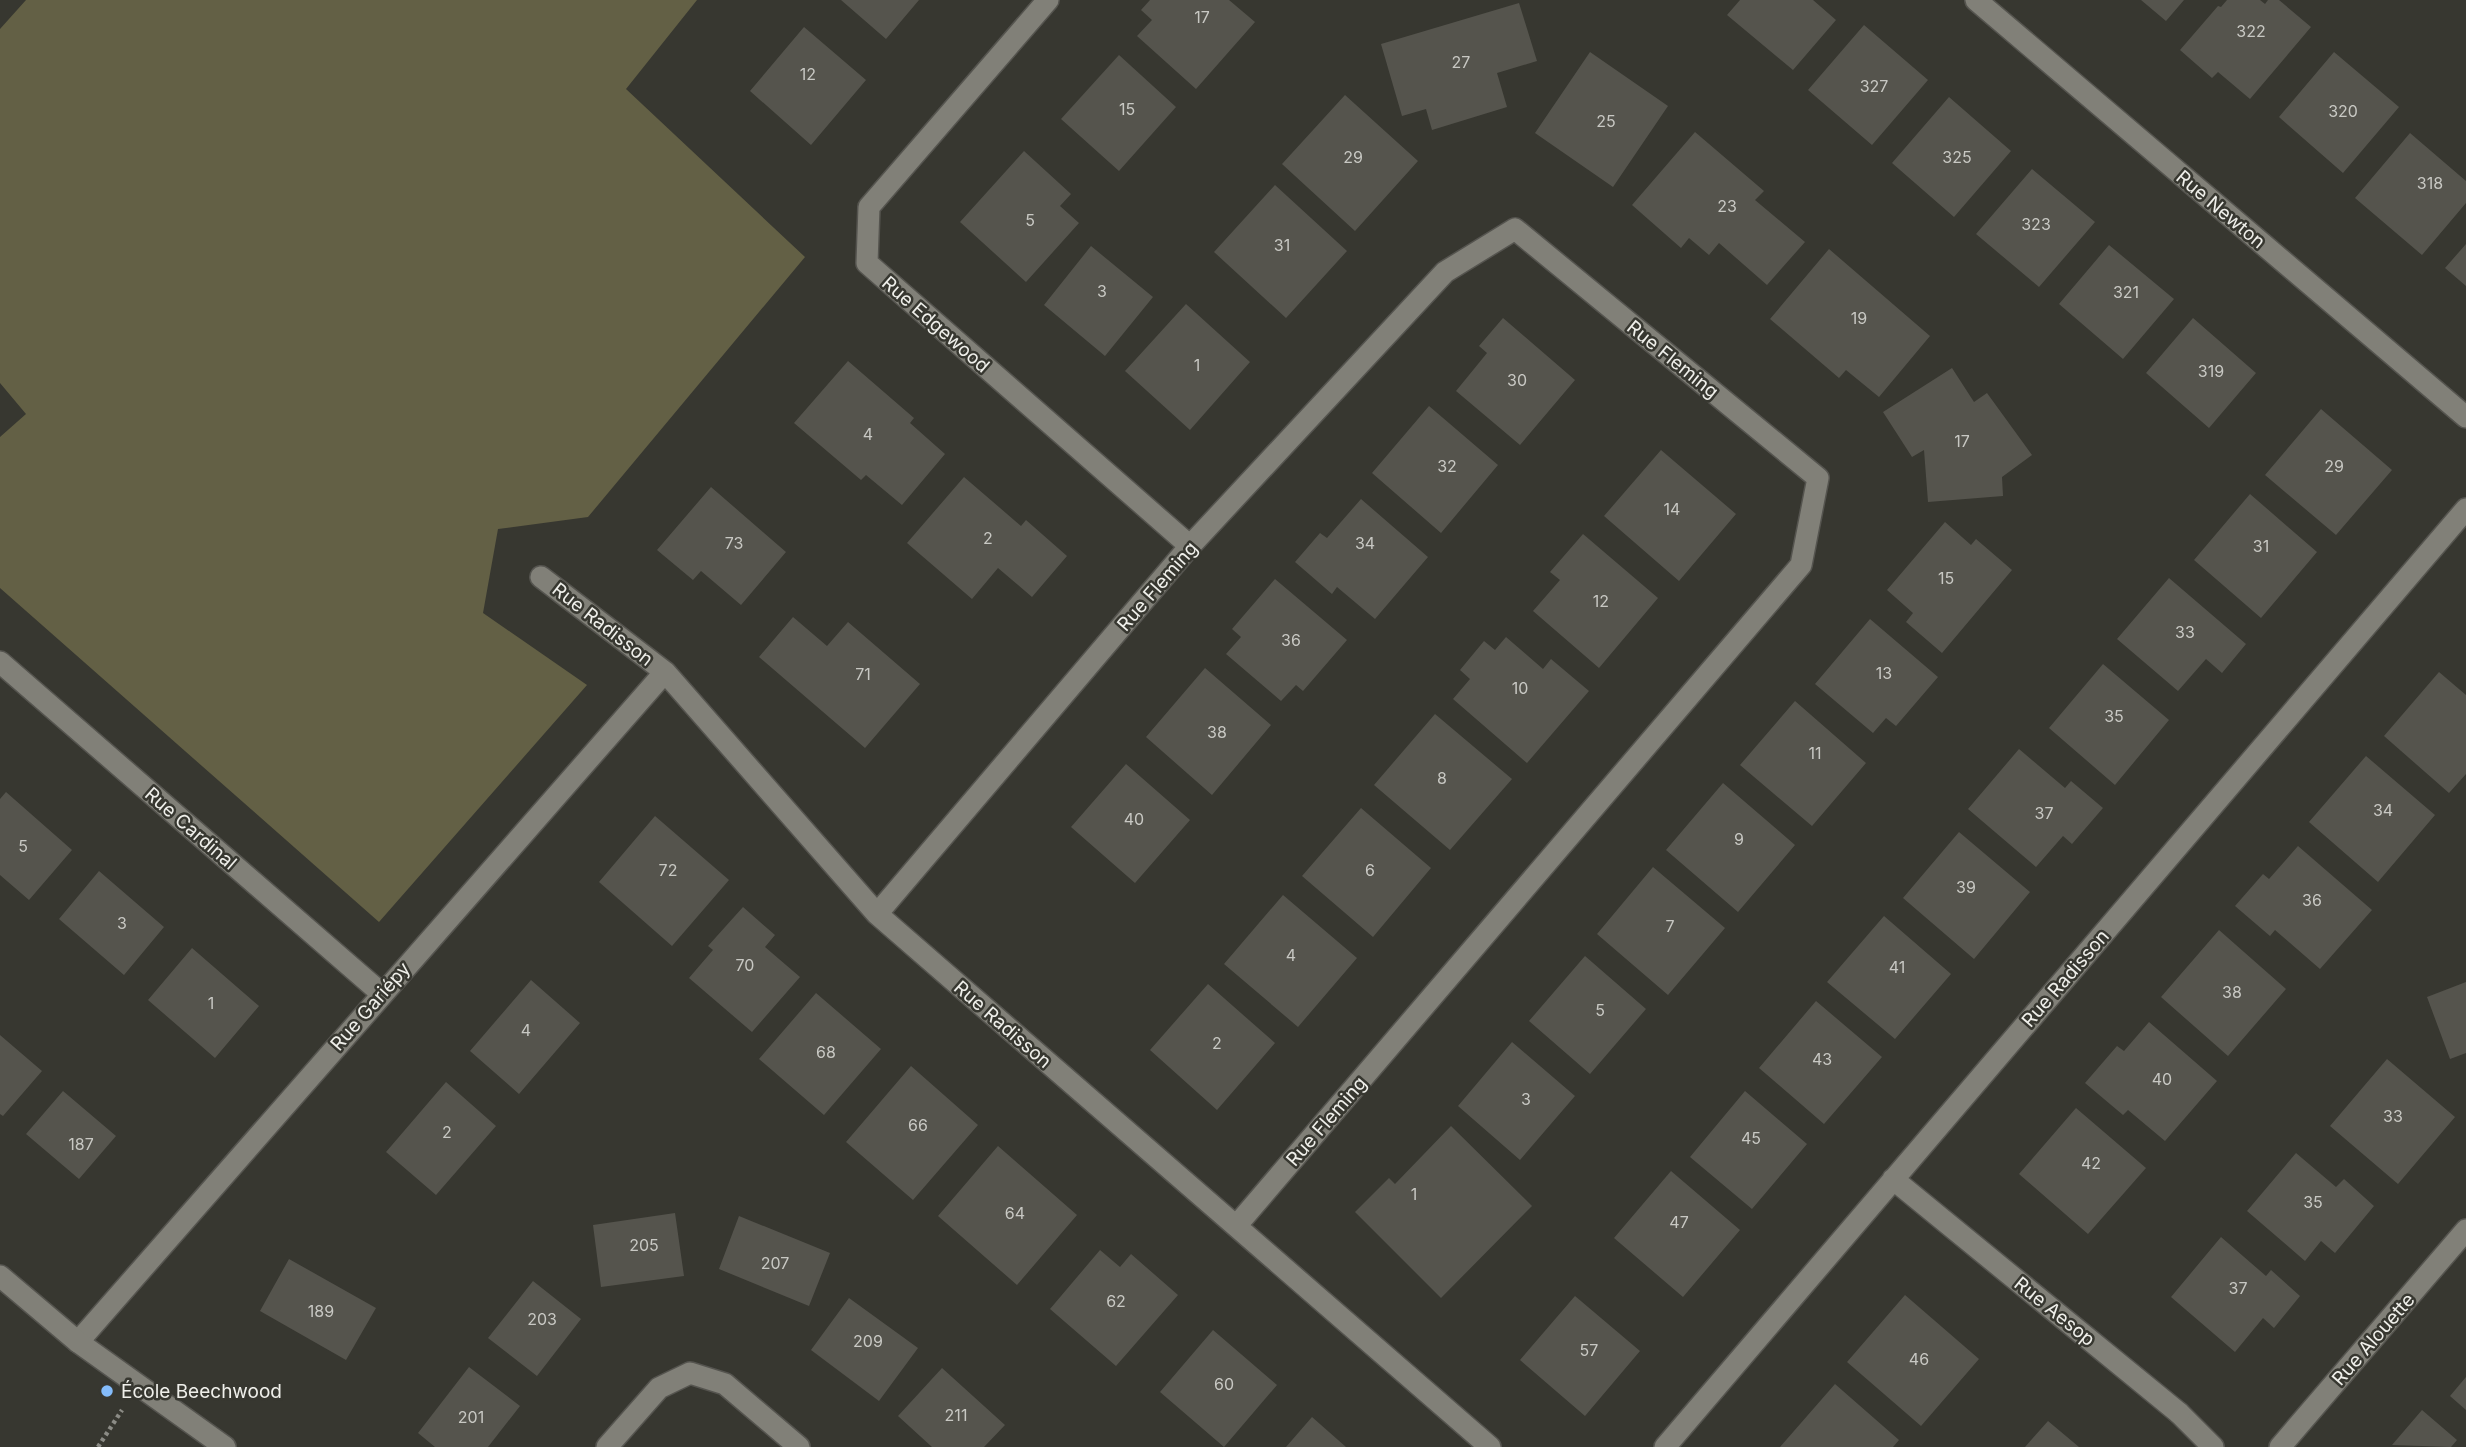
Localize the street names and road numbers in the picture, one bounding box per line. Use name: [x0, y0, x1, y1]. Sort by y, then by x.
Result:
street label: Rue Newton: [2171, 165, 2270, 253]
street label: Rue Edgewood: [877, 271, 994, 377]
street label: Rue Fleming: [1622, 316, 1723, 403]
street label: Rue Fleming: [1112, 537, 1202, 636]
street label: Rue Radisson: [548, 578, 658, 671]
street label: Rue Cardinal: [140, 782, 241, 874]
street label: Rue Radisson: [2017, 925, 2114, 1032]
street label: Rue Gariépy: [326, 957, 415, 1055]
street label: Rue Radisson: [949, 976, 1056, 1073]
street label: Rue Fleming: [1281, 1072, 1371, 1171]
street label: Rue Aesop: [2010, 1272, 2100, 1351]
street label: Rue Alouette: [2327, 1289, 2420, 1390]

